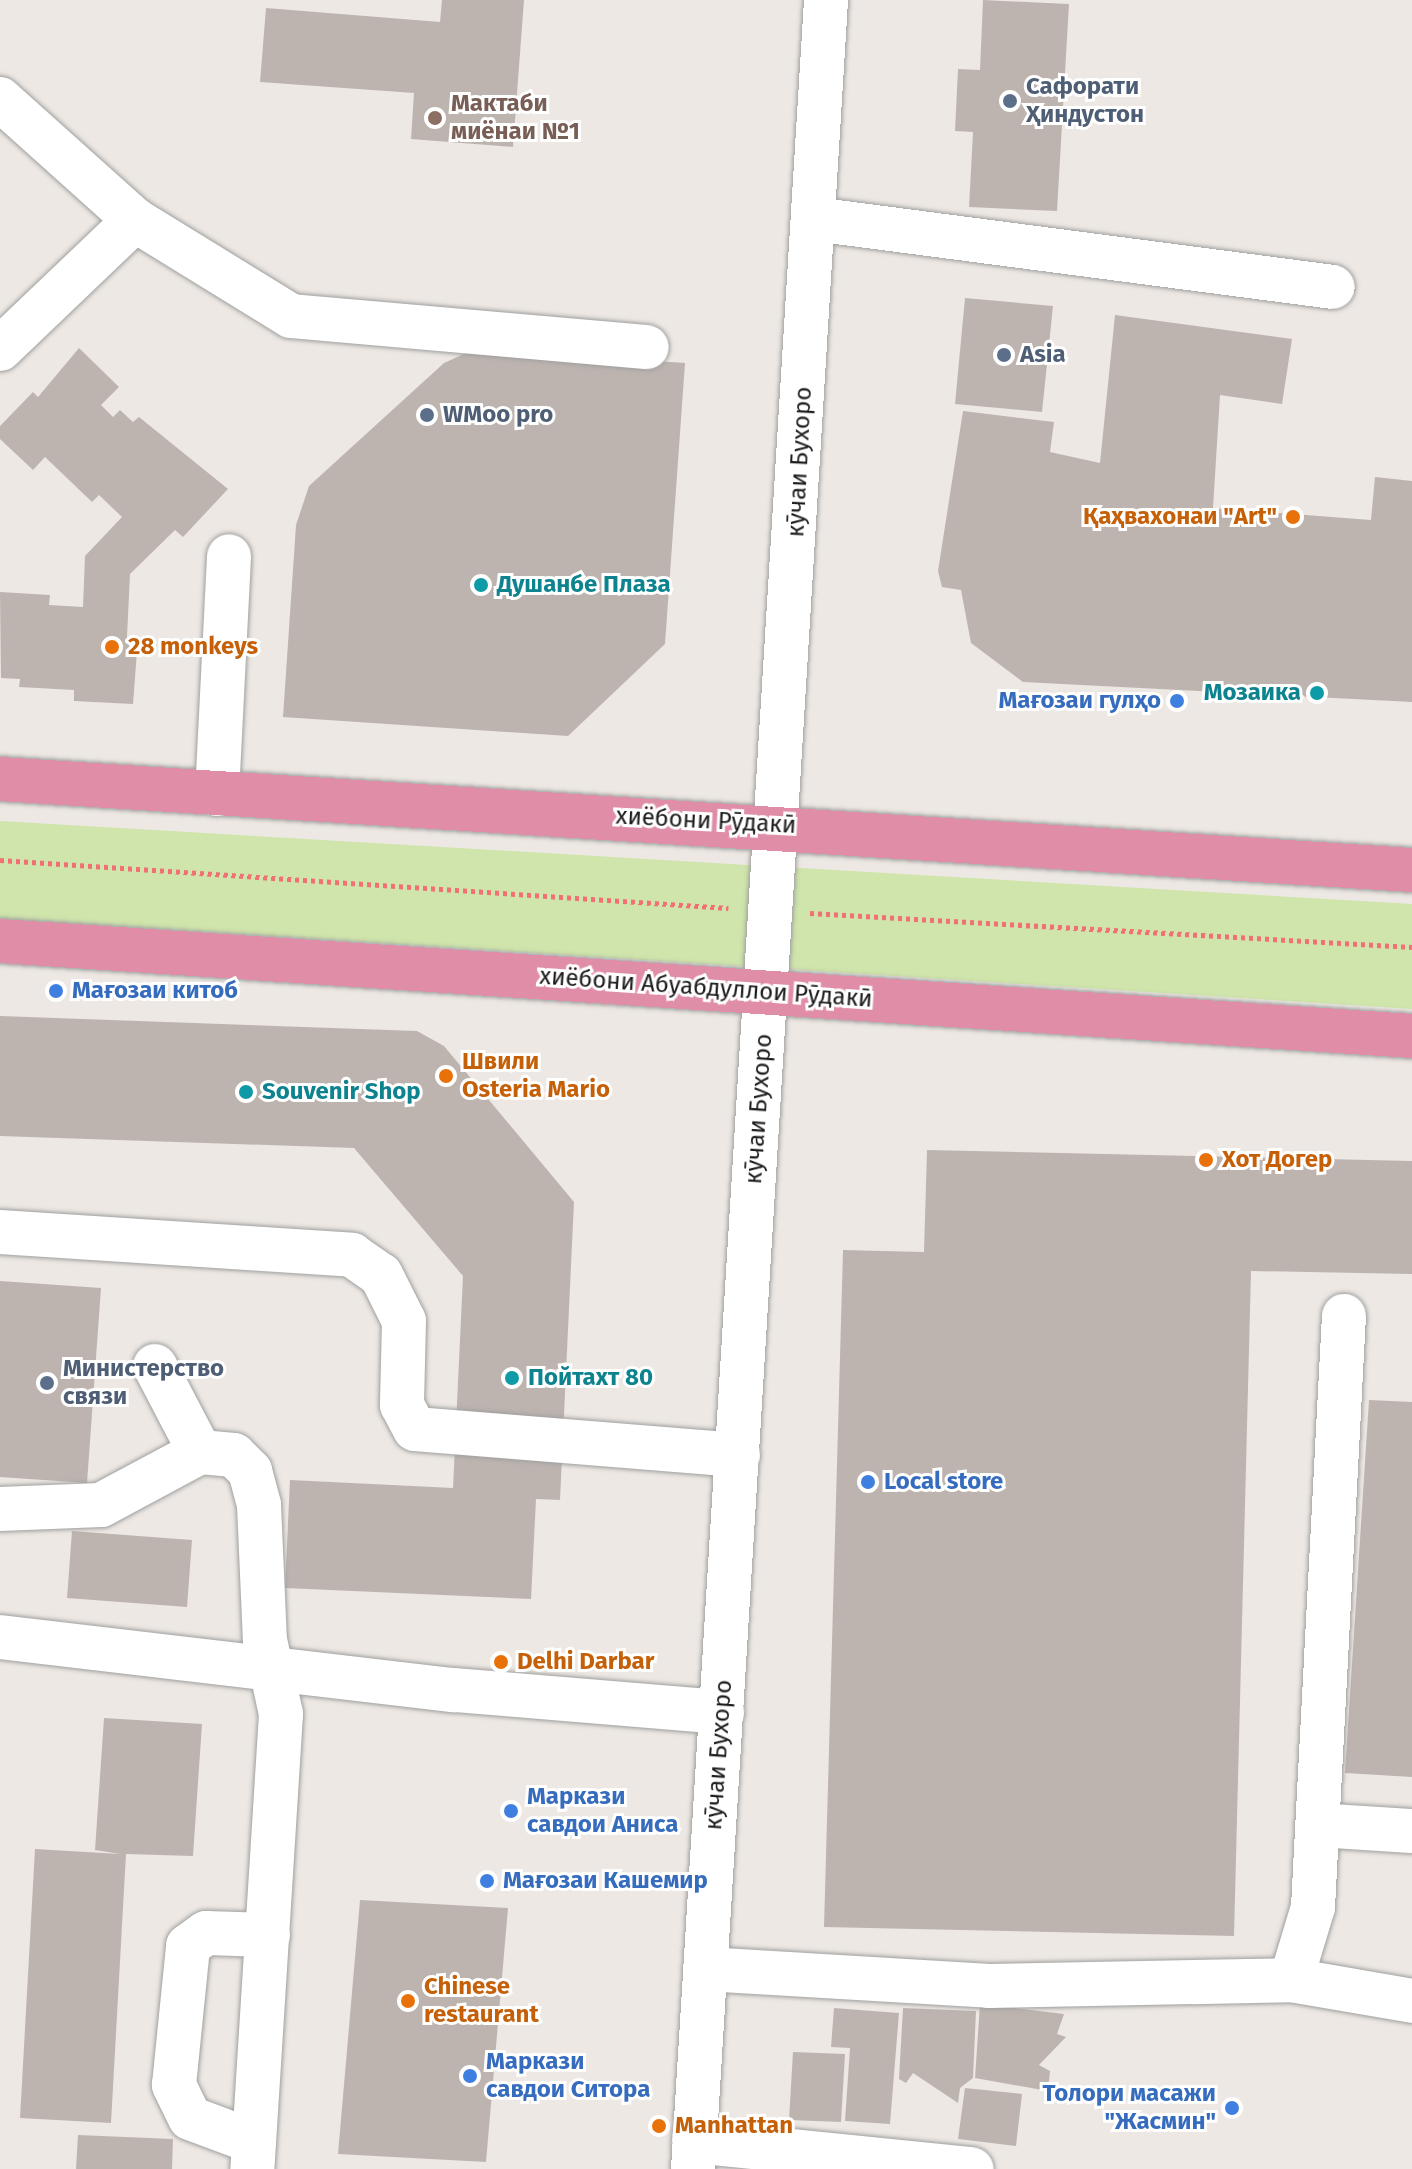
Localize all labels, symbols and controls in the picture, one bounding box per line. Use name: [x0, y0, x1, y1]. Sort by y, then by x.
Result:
place label: Сафорати Ҳиндустон: [1026, 73, 1144, 129]
place label: Мактаби миёнаи №1: [451, 90, 580, 146]
marker: Сафорати Ҳиндустон: [1001, 92, 1019, 110]
marker: Мактаби миёнаи №1: [426, 109, 444, 127]
place label: Asia: [1020, 341, 1066, 369]
marker: Asia: [995, 346, 1013, 364]
street label: кӯчаи Бухоро: [782, 386, 818, 538]
place label: WMoo pro: [443, 401, 553, 429]
marker: WMoo pro: [418, 406, 436, 424]
place label: Қаҳвахонаи "Art": [1084, 503, 1277, 531]
marker: Қаҳвахонаи "Art": [1284, 508, 1302, 526]
place label: Душанбе Плаза: [497, 571, 671, 599]
marker: Душанбе Плаза: [472, 576, 490, 594]
place label: 28 monkeys: [128, 633, 258, 661]
marker: 28 monkeys: [103, 638, 121, 656]
place label: Мозаика: [1204, 679, 1301, 707]
marker: Мозаика: [1308, 684, 1326, 702]
place label: Мағозаи гулҳо: [998, 687, 1161, 715]
marker: Мағозаи гулҳо: [1168, 692, 1186, 710]
street label: хиёбони Рӯдакӣ: [615, 802, 797, 840]
street label: хиёбони Абуабдуллои Рӯдакӣ: [539, 962, 873, 1014]
place label: Мағозаи китоб: [72, 977, 238, 1005]
marker: Мағозаи китоб: [47, 982, 65, 1000]
street label: кӯчаи Бухоро: [739, 1033, 779, 1185]
place label: Швили Osteria Mario: [462, 1048, 610, 1104]
marker: Швили Osteria Mario: [437, 1067, 455, 1085]
place label: Souvenir Shop: [262, 1078, 421, 1106]
marker: Souvenir Shop: [237, 1083, 255, 1101]
place label: Хот Догер: [1222, 1146, 1332, 1174]
marker: Хот Догер: [1197, 1151, 1215, 1169]
place label: Министерство связи: [63, 1355, 224, 1411]
place label: Пойтахт 80: [528, 1364, 653, 1392]
marker: Пойтахт 80: [503, 1369, 521, 1387]
marker: Министерство связи: [38, 1374, 56, 1392]
place label: Local store: [884, 1468, 1003, 1496]
marker: Local store: [859, 1473, 877, 1491]
place label: Delhi Darbar: [517, 1648, 654, 1676]
marker: Delhi Darbar: [492, 1653, 510, 1671]
street label: кӯчаи Бухоро: [699, 1679, 739, 1831]
place label: Маркази савдои Аниса: [527, 1783, 678, 1839]
marker: Маркази савдои Аниса: [502, 1802, 520, 1820]
place label: Мағозаи Кашемир: [503, 1867, 708, 1895]
marker: Мағозаи Кашемир: [478, 1872, 496, 1890]
place label: Chinese restaurant: [424, 1973, 539, 2029]
marker: Chinese restaurant: [399, 1992, 417, 2010]
place label: Маркази савдои Ситора: [486, 2048, 650, 2104]
marker: Маркази савдои Ситора: [461, 2067, 479, 2085]
place label: Толори масажи "Жасмин": [1043, 2080, 1216, 2136]
marker: Толори масажи "Жасмин": [1223, 2099, 1241, 2117]
place label: Manhattan: [675, 2112, 793, 2140]
marker: Manhattan: [650, 2117, 668, 2135]

